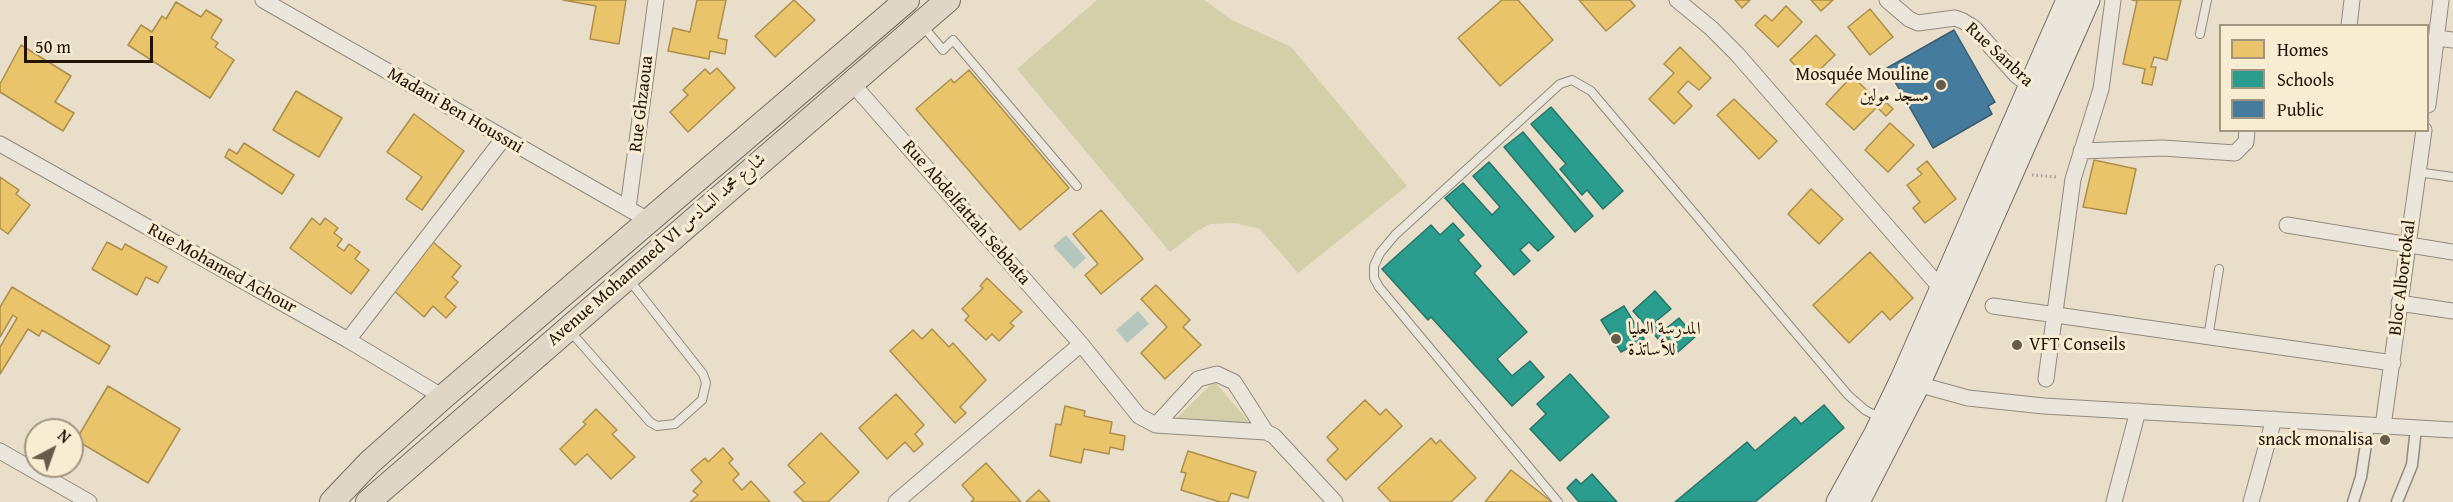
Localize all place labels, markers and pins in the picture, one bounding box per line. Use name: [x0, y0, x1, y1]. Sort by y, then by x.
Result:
place label: Mosquée Mouline مسجد مولين: [1796, 64, 1929, 106]
marker: Mosquée Mouline مسجد مولين: [1934, 78, 1948, 92]
place label: المدرسة العليا للأساتذة: [1628, 318, 1701, 360]
marker: المدرسة العليا للأساتذة: [1609, 332, 1623, 346]
place label: VFT Conseils: [2029, 334, 2126, 356]
marker: VFT Conseils: [2010, 338, 2024, 352]
place label: snack monalisa: [2258, 429, 2373, 451]
marker: snack monalisa: [2378, 433, 2392, 447]

